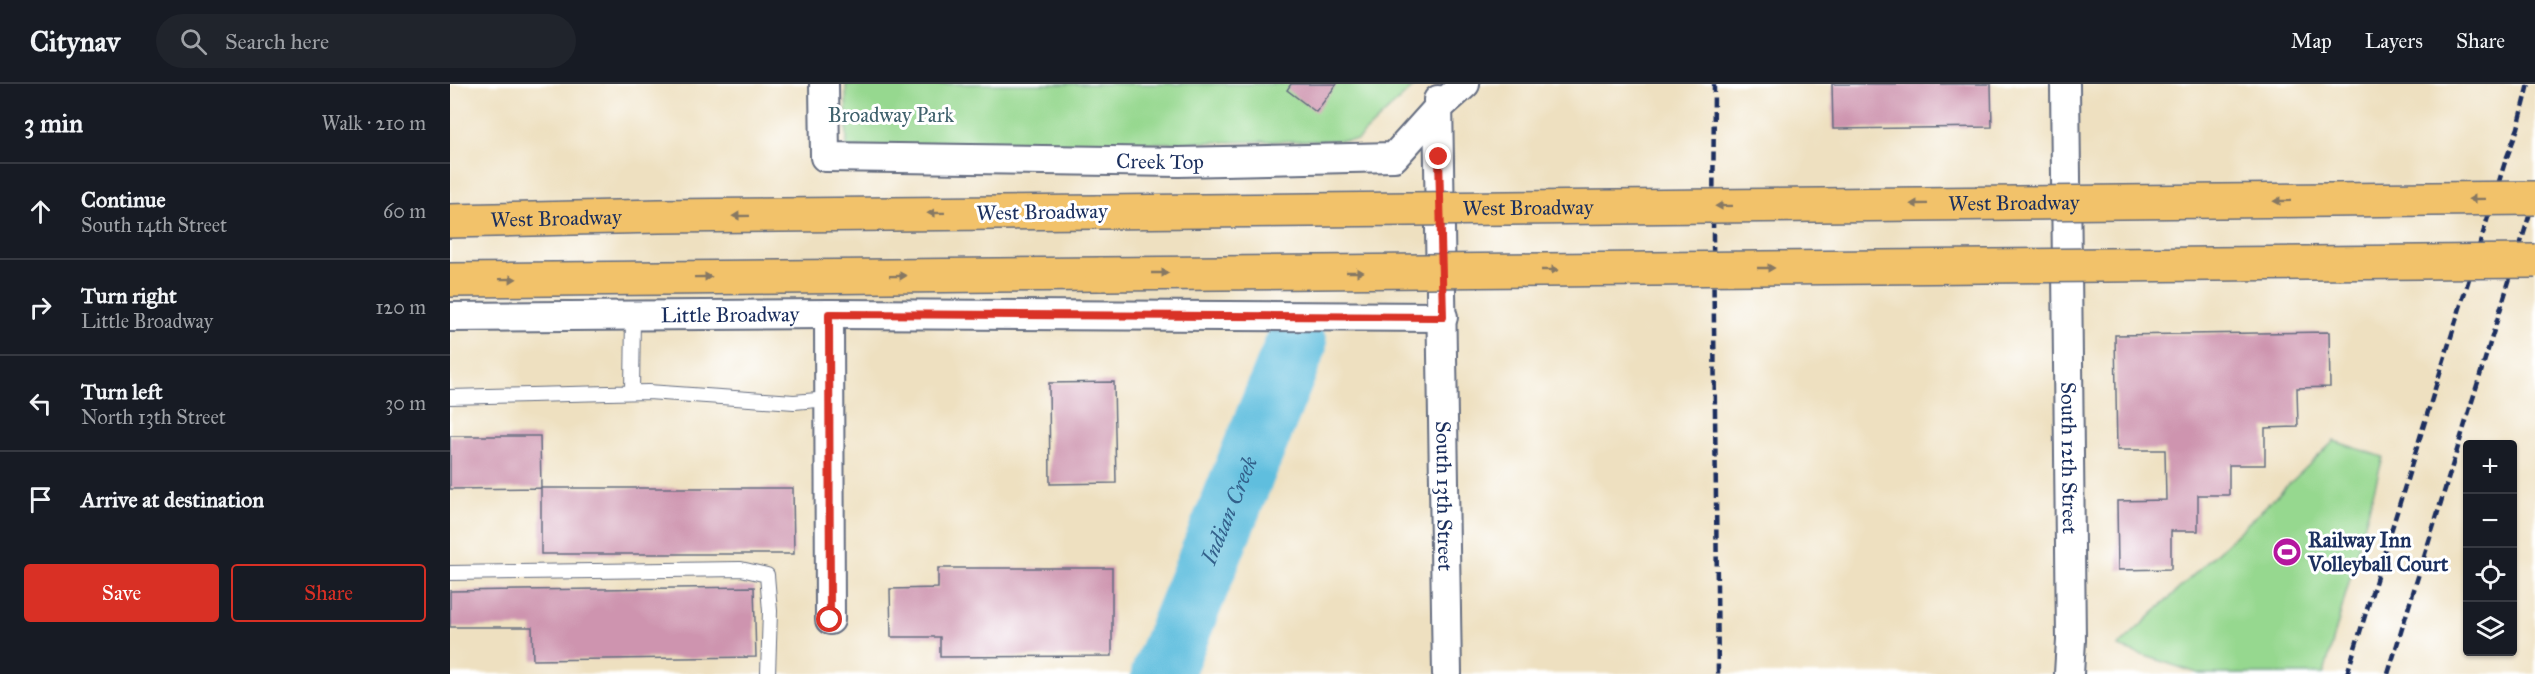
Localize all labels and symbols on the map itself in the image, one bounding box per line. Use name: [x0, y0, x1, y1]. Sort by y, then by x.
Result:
park label: Broadway Park: [828, 102, 954, 128]
route end: [1425, 143, 1451, 169]
street label: Creek Top: [1116, 148, 1204, 175]
street label: West Broadway: [1948, 189, 2081, 217]
street label: West Broadway: [1462, 194, 1595, 221]
one-way arrow: [2467, 194, 2486, 204]
one-way arrow: [2272, 196, 2291, 206]
street label: West Broadway: [976, 198, 1109, 226]
one-way arrow: [1909, 199, 1928, 209]
one-way arrow: [1714, 201, 1733, 211]
street label: West Broadway: [490, 204, 623, 233]
one-way arrow: [927, 208, 946, 218]
one-way arrow: [732, 211, 751, 220]
one-way arrow: [1757, 263, 1776, 273]
one-way arrow: [1541, 265, 1560, 275]
one-way arrow: [1346, 267, 1365, 276]
one-way arrow: [1151, 268, 1170, 278]
one-way arrow: [889, 271, 908, 280]
one-way arrow: [694, 272, 713, 282]
one-way arrow: [499, 274, 518, 284]
street label: Little Broadway: [660, 301, 801, 328]
street label: South 12th Street: [2055, 382, 2083, 535]
street label: South 13th Street: [1430, 421, 1458, 572]
water label: Indian Creek: [1195, 452, 1263, 569]
place label: Railway Inn Volleyball Court: [2307, 527, 2449, 577]
sports icon: Railway Inn Volleyball Court: [2271, 536, 2303, 568]
route start: [816, 606, 842, 632]

